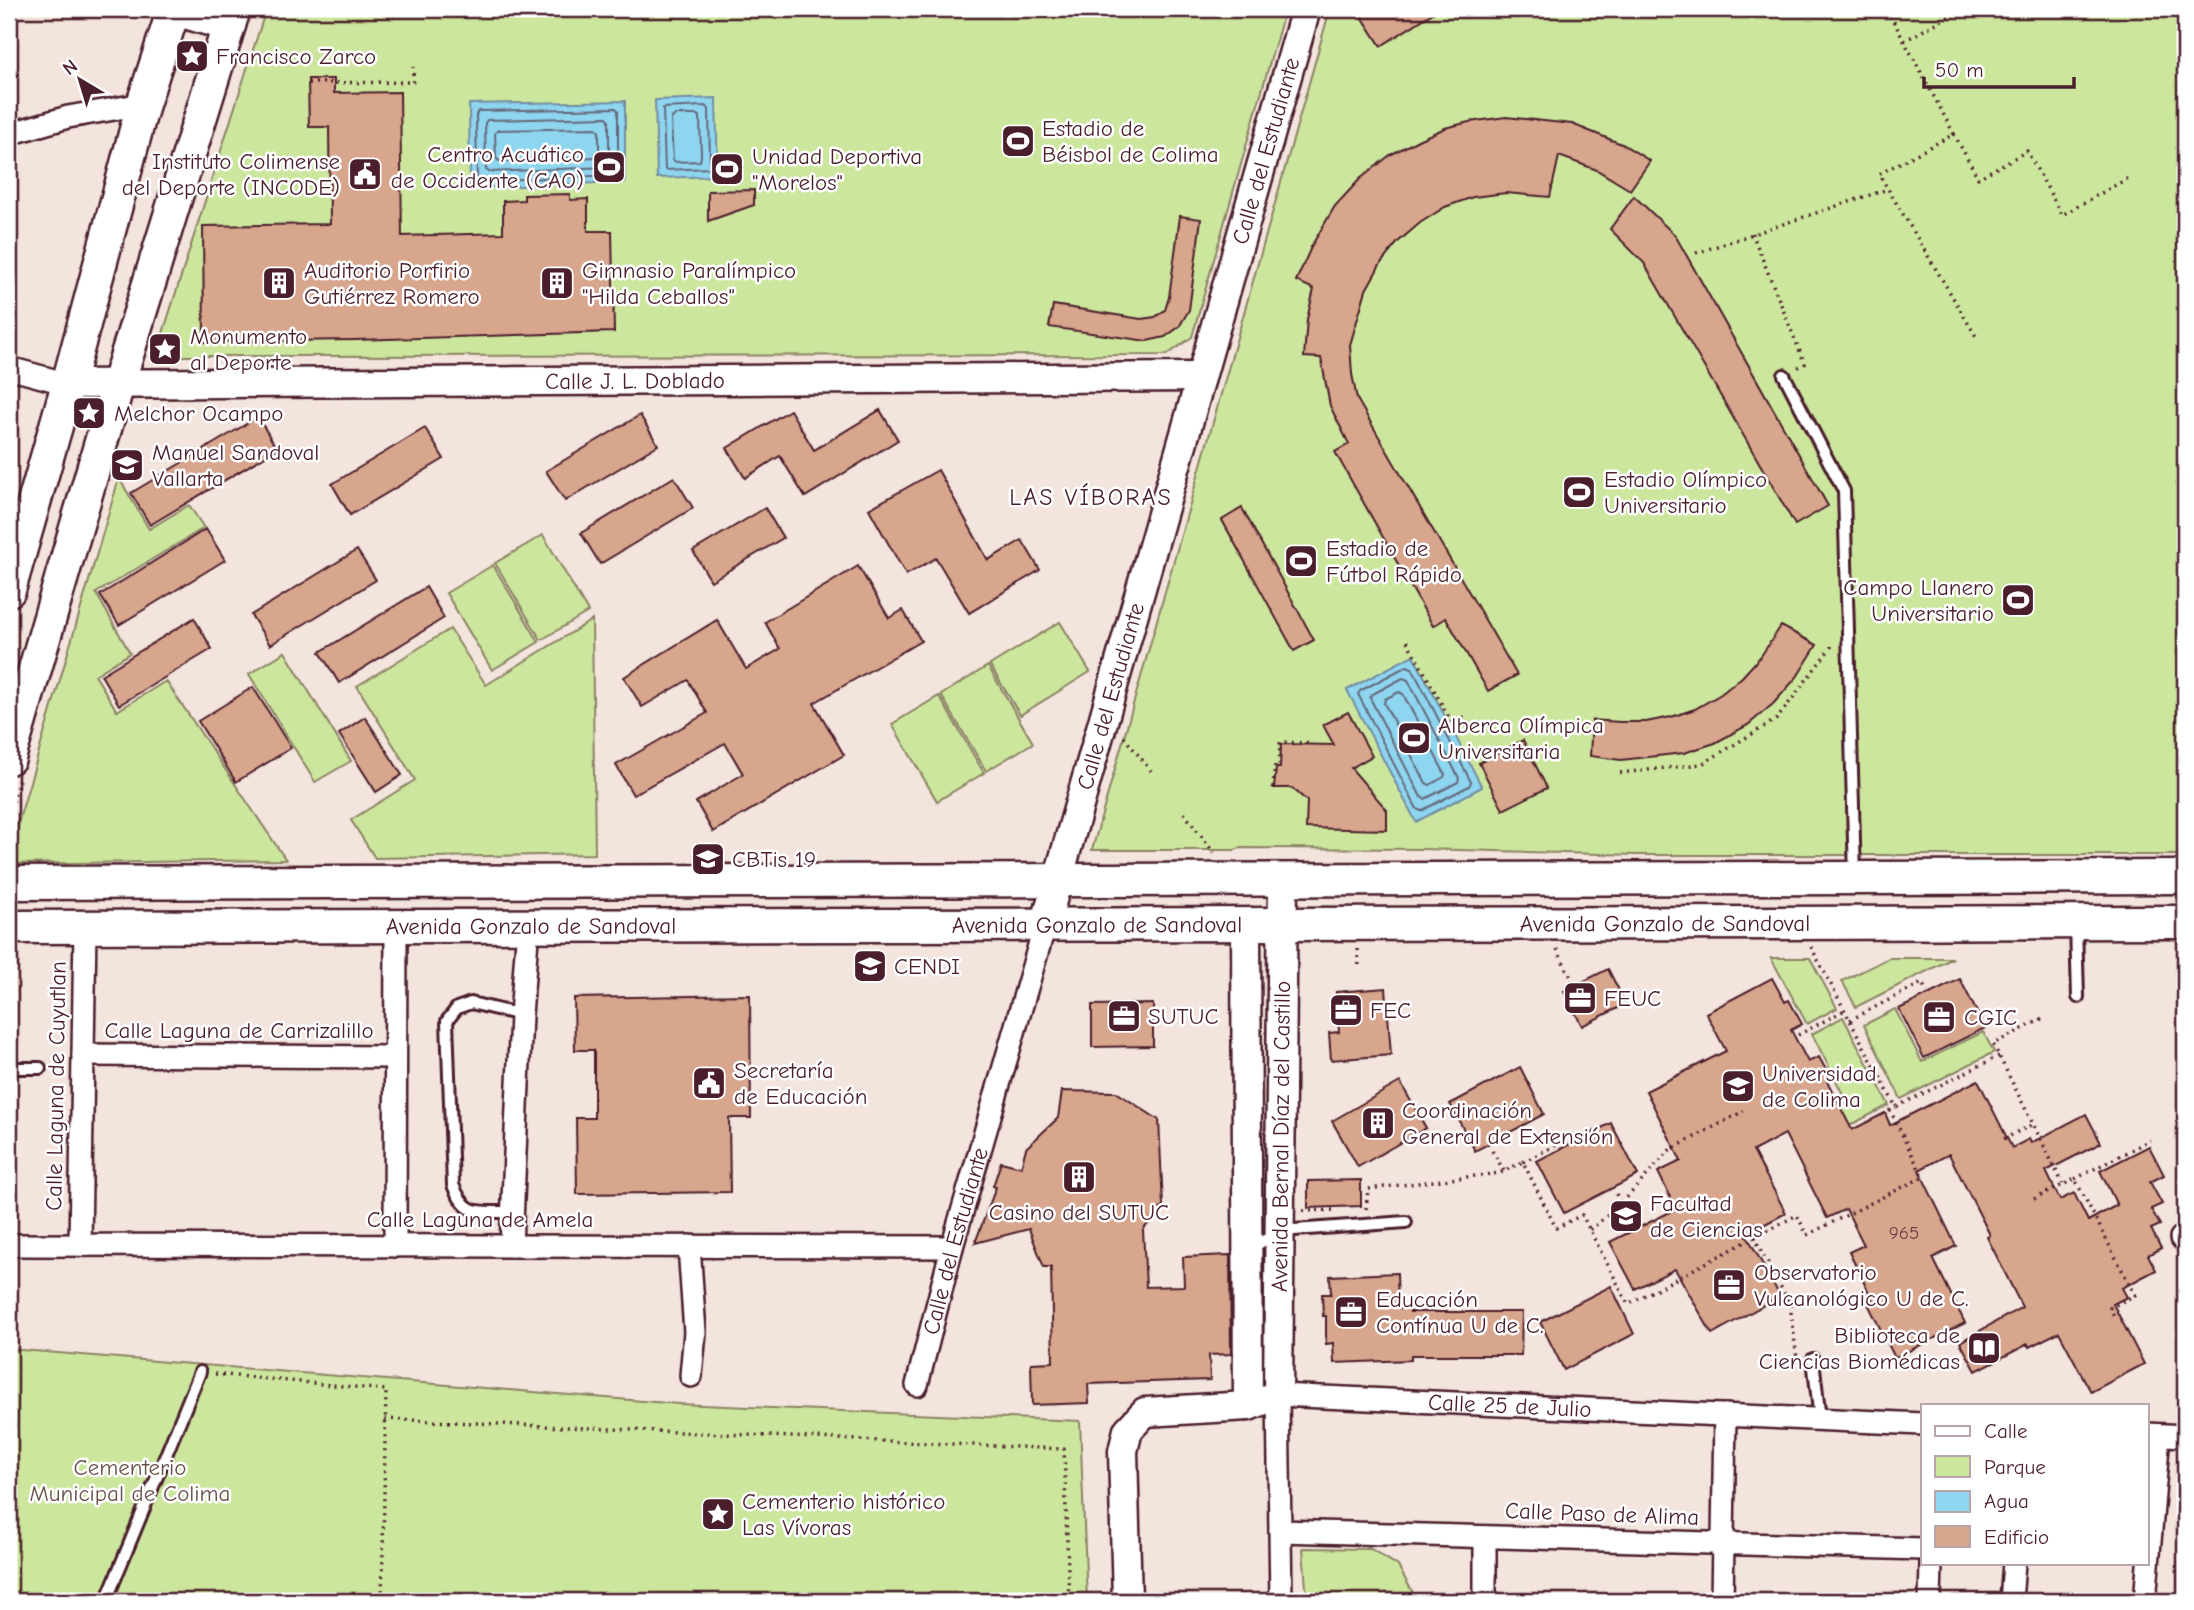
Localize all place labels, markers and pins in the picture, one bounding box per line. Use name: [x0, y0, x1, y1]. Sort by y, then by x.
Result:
place icon: Francisco Zarco: [173, 37, 211, 75]
place label: Francisco Zarco: [216, 43, 376, 70]
place label: Estadio de Béisbol de Colima: [1042, 115, 1219, 168]
sports icon: Estadio de Béisbol de Colima: [999, 122, 1037, 160]
place label: Centro Acuático de Occidente (CAO): [391, 141, 584, 194]
place label: Unidad Deportiva "Morelos": [752, 143, 922, 196]
place label: Instituto Colimense del Deporte (INCODE): [122, 148, 340, 201]
sports icon: Centro Acuático de Occidente (CAO): [590, 148, 628, 186]
sports icon: Unidad Deportiva "Morelos": [708, 150, 746, 188]
public building icon: Instituto Colimense del Deporte (INCODE): [346, 155, 384, 193]
place label: Auditorio Porfirio Gutiérrez Romero: [304, 257, 480, 310]
place label: Gimnasio Paralímpico "Hilda Ceballos": [582, 257, 796, 310]
building icon: Auditorio Porfirio Gutiérrez Romero: [260, 264, 298, 302]
building icon: Gimnasio Paralímpico "Hilda Ceballos": [538, 264, 576, 302]
place label: Monumento al Deporte: [190, 323, 307, 376]
place icon: Monumento al Deporte: [146, 330, 184, 368]
place icon: Melchor Ocampo: [70, 394, 108, 432]
place label: Melchor Ocampo: [114, 400, 283, 427]
place label: Manuel Sandoval Vallarta: [152, 439, 319, 492]
school or university icon: Manuel Sandoval Vallarta: [108, 446, 146, 484]
place label: Estadio Olímpico Universitario: [1604, 466, 1767, 519]
sports icon: Estadio Olímpico Universitario: [1560, 473, 1598, 511]
place label: Estadio de Fútbol Rápido: [1326, 535, 1462, 588]
sports icon: Estadio de Fútbol Rápido: [1282, 542, 1320, 580]
place label: Campo Llanero Universitario: [1843, 574, 1994, 627]
sports icon: Campo Llanero Universitario: [1999, 581, 2037, 619]
place label: Alberca Olímpica Universitaria: [1438, 712, 1604, 765]
sports icon: Alberca Olímpica Universitaria: [1395, 719, 1433, 757]
school or university icon: CBTis 19: [689, 840, 727, 878]
place label: CBTis 19: [732, 846, 816, 873]
school or university icon: CENDI: [851, 947, 889, 985]
place label: CENDI: [894, 953, 960, 980]
office icon: FEUC: [1561, 979, 1599, 1017]
place label: FEUC: [1604, 985, 1661, 1012]
office icon: FEC: [1327, 991, 1365, 1029]
office icon: SUTUC: [1105, 997, 1143, 1035]
place label: FEC: [1370, 997, 1411, 1024]
office icon: CGIC: [1920, 998, 1958, 1036]
place label: SUTUC: [1148, 1003, 1219, 1030]
place label: CGIC: [1964, 1004, 2017, 1031]
place label: Secretaría de Educación: [734, 1057, 867, 1110]
place label: Universidad de Colima: [1762, 1060, 1877, 1113]
public building icon: Secretaría de Educación: [690, 1064, 728, 1102]
school or university icon: Universidad de Colima: [1719, 1067, 1757, 1105]
place label: Coordinación General de Extensión: [1402, 1097, 1614, 1150]
building icon: Coordinación General de Extensión: [1359, 1104, 1397, 1142]
building icon: Casino del SUTUC: [1060, 1158, 1098, 1196]
place label: Facultad de Ciencias: [1650, 1190, 1763, 1243]
school or university icon: Facultad de Ciencias: [1607, 1197, 1645, 1235]
place label: Casino del SUTUC: [989, 1199, 1169, 1226]
place label: Observatorio Vulcanológico U de C.: [1754, 1259, 1969, 1312]
office icon: Observatorio Vulcanológico U de C.: [1710, 1266, 1748, 1304]
place label: Educación Contínua U de C.: [1376, 1286, 1543, 1339]
office icon: Educación Contínua U de C.: [1332, 1293, 1370, 1331]
place label: Biblioteca de Ciencias Biomédicas: [1759, 1322, 1960, 1375]
library icon: Biblioteca de Ciencias Biomédicas: [1965, 1329, 2003, 1367]
place label: Cementerio histórico Las Vívoras: [742, 1488, 945, 1541]
place icon: Cementerio histórico Las Vívoras: [699, 1495, 737, 1533]

